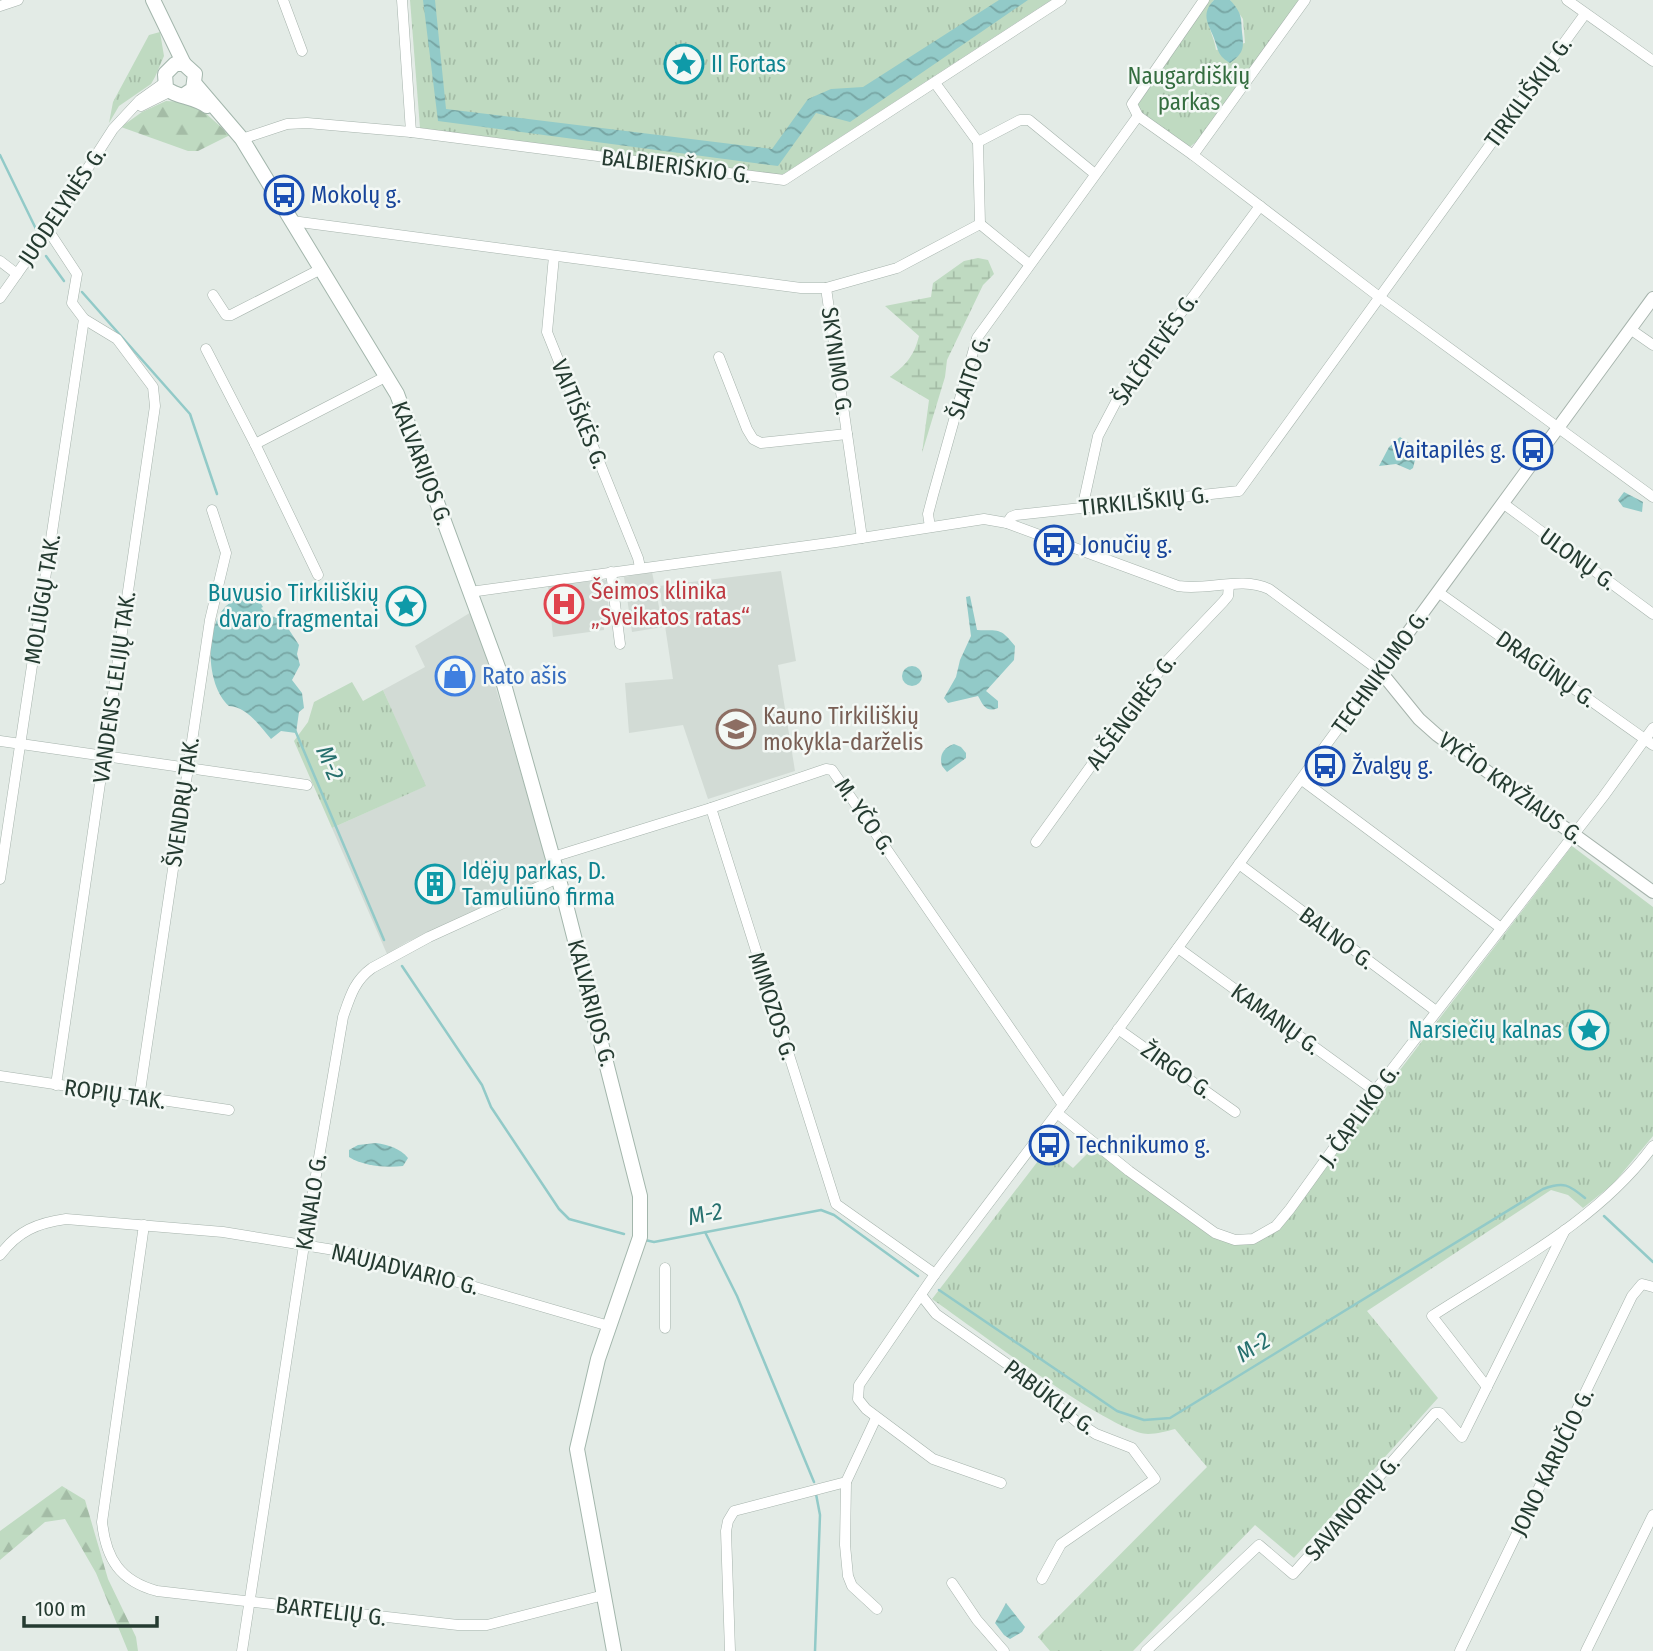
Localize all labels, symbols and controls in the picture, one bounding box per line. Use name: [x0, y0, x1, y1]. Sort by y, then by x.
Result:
street label: TIRKILIŠKIŲ G.: [1478, 31, 1578, 153]
place icon: II Fortas: [663, 43, 705, 85]
place label: II Fortas: [711, 50, 786, 78]
park label: Naugardiškių parkas: [1128, 62, 1250, 116]
street label: JUODELYNĖS G.: [12, 141, 112, 271]
street label: BALBIERIŠKIO G.: [600, 142, 752, 189]
bus stop icon: Mokolų g.: [263, 174, 305, 216]
place label: Mokolų g.: [311, 181, 401, 209]
street label: ŠALČPIEVĖS G.: [1105, 287, 1204, 410]
street label: SKYNIMO G.: [816, 305, 858, 417]
street label: ŠLAITO G.: [941, 331, 996, 423]
street label: VAITIŠKĖS G.: [545, 355, 615, 473]
street label: KALVARIJOS G.: [386, 397, 458, 529]
bus stop icon: Vaitapilės g.: [1512, 429, 1554, 471]
place label: Vaitapilės g.: [1393, 436, 1506, 464]
street label: TIRKILIŠKIŲ G.: [1078, 479, 1210, 522]
street label: ULONŲ G.: [1534, 522, 1622, 596]
bus stop icon: Jonučių g.: [1033, 524, 1075, 566]
place label: Jonučių g.: [1081, 531, 1172, 559]
street label: MOLIŪGŲ TAK.: [18, 532, 66, 666]
place label: Šeimos klinika „Sveikatos ratas“: [591, 576, 750, 631]
place label: Buvusio Tirkiliškių dvaro fragmentai: [208, 579, 379, 633]
hospital icon: Šeimos klinika „Sveikatos ratas“: [543, 583, 585, 625]
place icon: Buvusio Tirkiliškių dvaro fragmentai: [385, 585, 427, 627]
street label: VANDENS LELIJŲ TAK.: [87, 589, 141, 785]
street label: TECHNIKUMO G.: [1326, 605, 1434, 739]
street label: DRAGŪNŲ G.: [1491, 624, 1601, 714]
street label: ALŠĖNGIRĖS G.: [1079, 648, 1182, 775]
shop icon: Rato ašis: [434, 655, 476, 697]
place label: Rato ašis: [482, 662, 567, 690]
place label: Kauno Tirkiliškių mokykla-darželis: [763, 702, 924, 756]
school or university icon: Kauno Tirkiliškių mokykla-darželis: [715, 708, 757, 750]
street label: VYČIO KRYŽIAUS G.: [1433, 725, 1589, 850]
street label: ŠVENDRŲ TAK.: [158, 735, 205, 869]
water label: M-2: [310, 741, 350, 785]
bus stop icon: Žvalgų g.: [1304, 745, 1346, 787]
place label: Žvalgų g.: [1352, 752, 1433, 780]
street label: M. YČO G.: [829, 772, 902, 859]
place label: Idėjų parkas, D. Tamuliūno firma: [462, 857, 615, 911]
building icon: Idėjų parkas, D. Tamuliūno firma: [414, 863, 456, 905]
street label: BALNO G.: [1294, 901, 1380, 975]
street label: KALVARIJOS G.: [562, 936, 622, 1070]
street label: MIMOZOS G.: [742, 948, 804, 1064]
street label: KAMANŲ G.: [1226, 977, 1326, 1061]
place icon: Narsiečių kalnas: [1568, 1009, 1610, 1051]
place label: Narsiečių kalnas: [1408, 1016, 1562, 1044]
street label: ŽIRGO G.: [1136, 1036, 1218, 1104]
street label: J. ČAPLIKO G.: [1312, 1058, 1405, 1171]
street label: ROPIŲ TAK.: [62, 1073, 168, 1115]
bus stop icon: Technikumo g.: [1028, 1124, 1070, 1166]
place label: Technikumo g.: [1076, 1131, 1210, 1159]
street label: KANALO G.: [290, 1152, 332, 1252]
water label: M-2: [685, 1197, 725, 1231]
street label: NAUJADVARIO G.: [328, 1237, 482, 1301]
water label: M-2: [1231, 1326, 1275, 1368]
street label: PABŪKLŲ G.: [999, 1353, 1101, 1441]
street label: JONO KARUČIO G.: [1503, 1383, 1600, 1540]
street label: SAVANORIŲ G.: [1299, 1450, 1405, 1566]
scale bar: [24, 1584, 158, 1628]
street label: BARTELIŲ G.: [274, 1590, 388, 1632]
text: 100 m: [35, 1596, 86, 1622]

